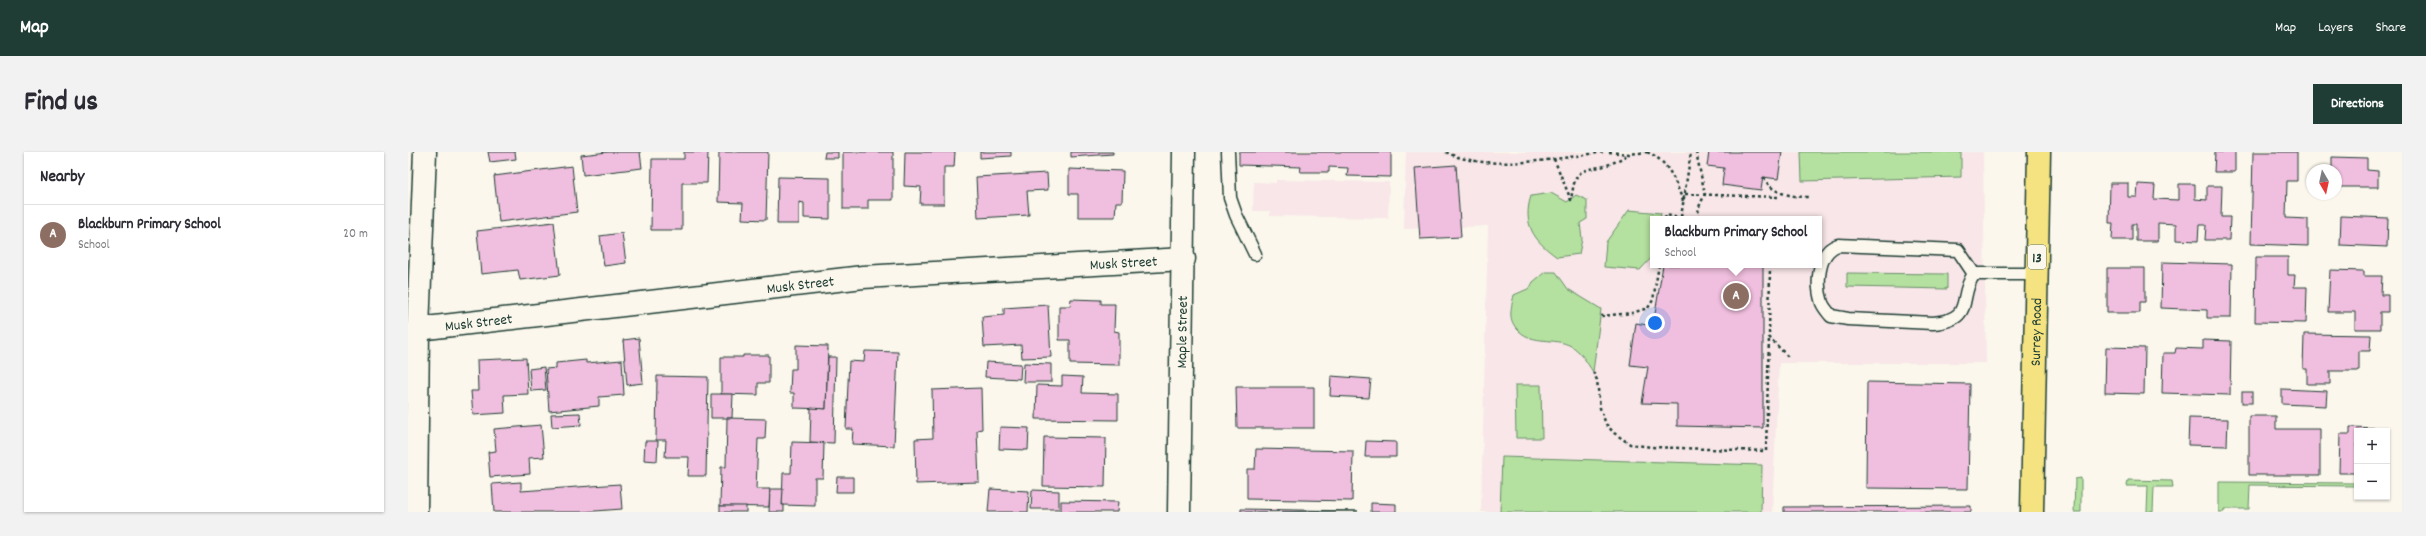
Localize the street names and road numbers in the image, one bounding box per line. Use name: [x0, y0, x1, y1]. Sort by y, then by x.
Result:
road number: 13: [2028, 245, 2046, 269]
street label: Musk Street: [1089, 251, 1159, 277]
street label: Musk Street: [766, 271, 836, 301]
street label: Maple Street: [1172, 295, 1195, 369]
street label: Surrey Road: [2026, 298, 2049, 367]
street label: Musk Street: [444, 309, 514, 339]

